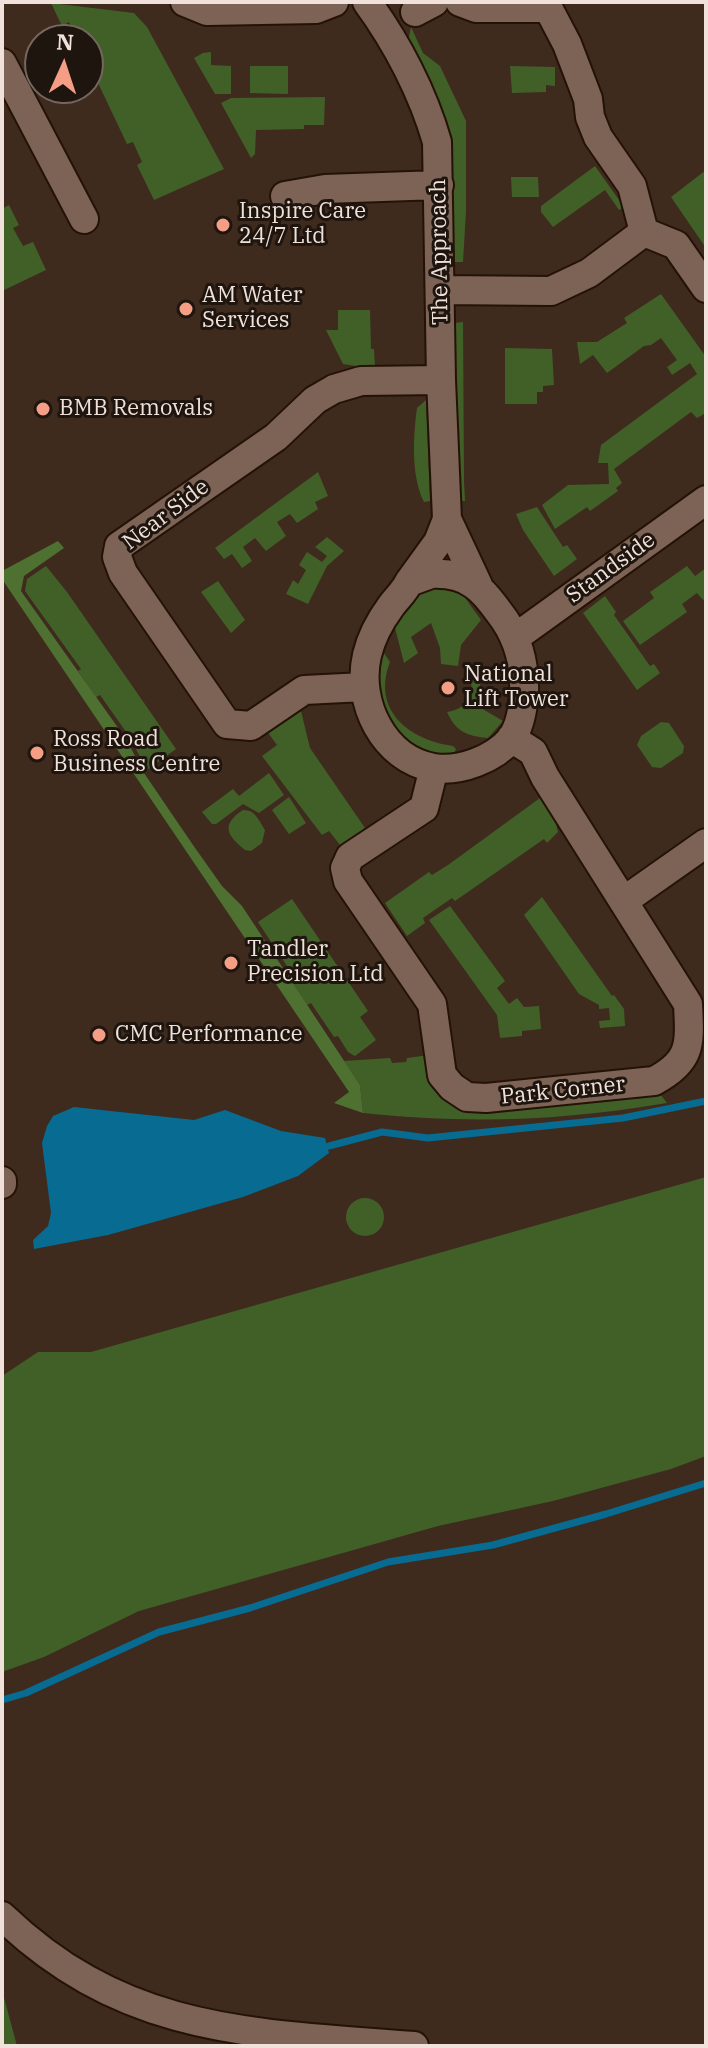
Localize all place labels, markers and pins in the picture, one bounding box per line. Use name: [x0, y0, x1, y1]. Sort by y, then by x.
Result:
place label: Inspire Care 24/7 Ltd: [239, 199, 366, 250]
marker: Inspire Care 24/7 Ltd: [214, 216, 232, 234]
place label: AM Water Services: [202, 283, 302, 334]
marker: AM Water Services: [177, 300, 195, 318]
place label: BMB Removals: [59, 396, 213, 422]
marker: BMB Removals: [34, 400, 52, 418]
place label: National Lift Tower: [464, 662, 568, 714]
marker: National Lift Tower: [439, 679, 457, 697]
place label: Ross Road Business Centre: [53, 727, 220, 778]
marker: Ross Road Business Centre: [28, 744, 46, 762]
place label: Tandler Precision Ltd: [247, 937, 384, 988]
marker: Tandler Precision Ltd: [222, 954, 240, 972]
place label: CMC Performance: [115, 1022, 303, 1048]
marker: CMC Performance: [90, 1026, 108, 1044]

